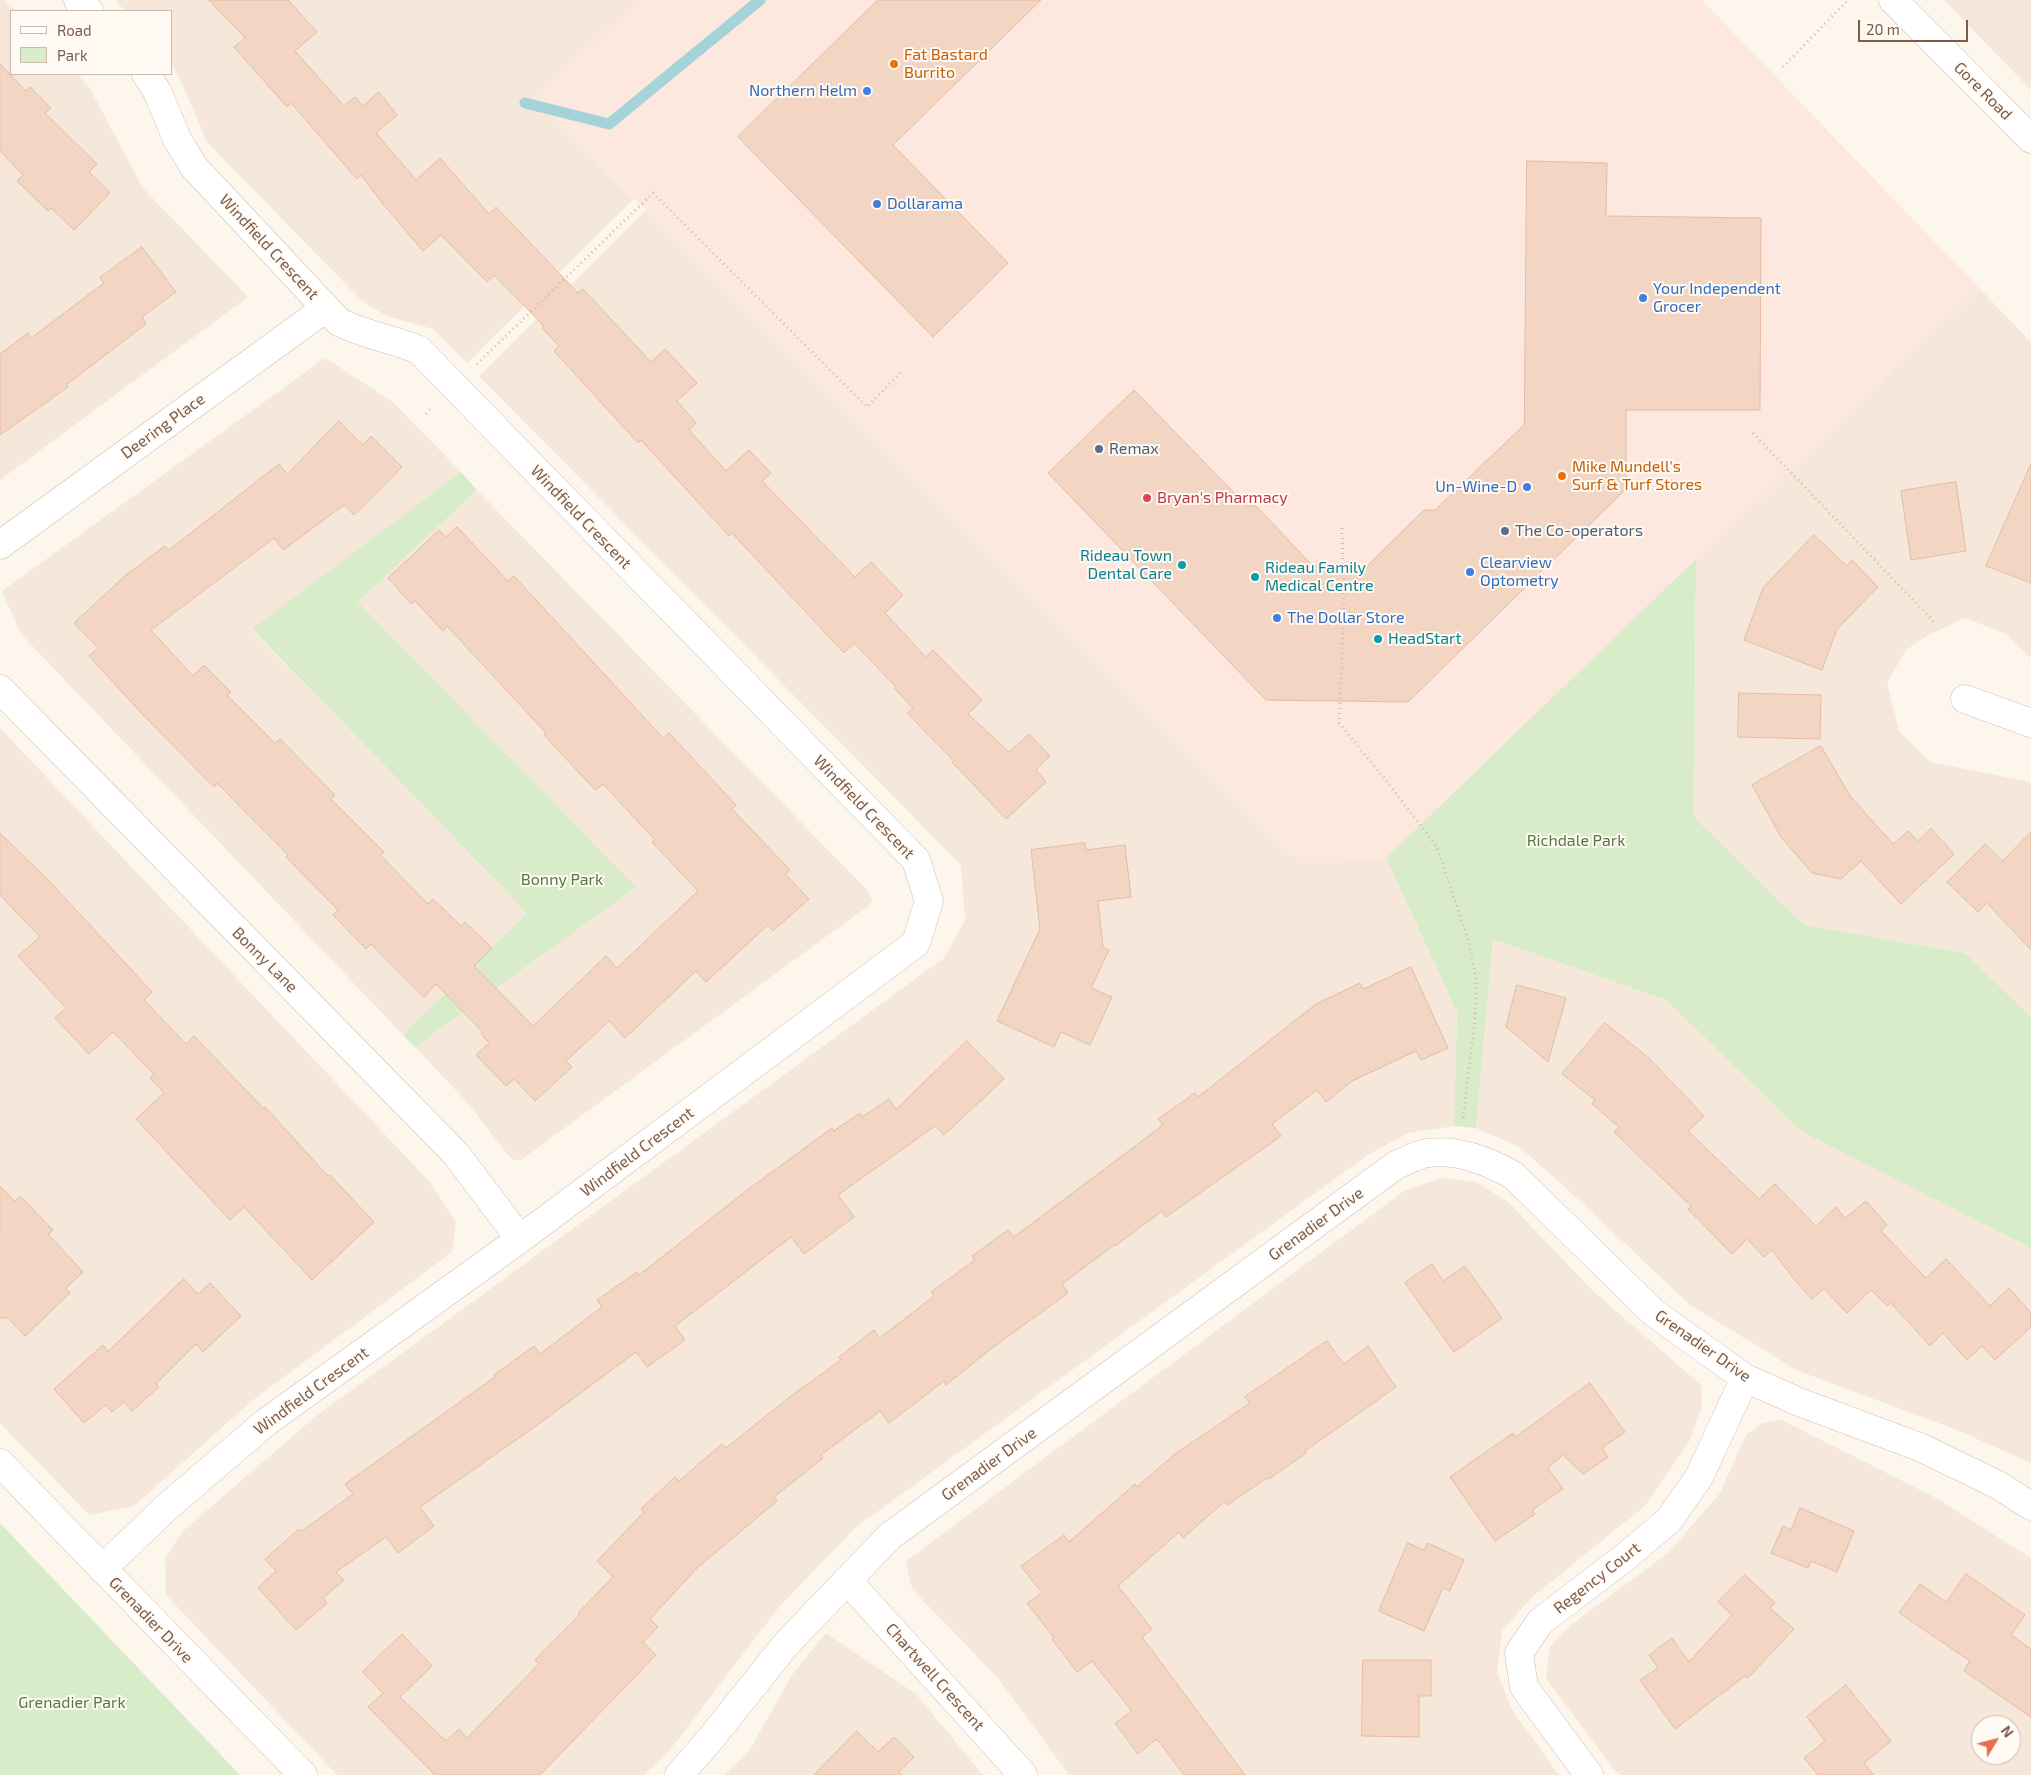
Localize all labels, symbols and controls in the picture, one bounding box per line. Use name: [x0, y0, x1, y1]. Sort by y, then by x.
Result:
legend: [10, 10, 172, 75]
scale bar: [1861, 10, 1971, 42]
text: 20 m: [1866, 20, 1900, 38]
text: Road: [57, 21, 92, 39]
place label: Fat Bastard Burrito: [904, 45, 988, 83]
text: Park: [57, 46, 88, 64]
marker: Fat Bastard Burrito: [888, 58, 900, 70]
street label: Gore Road: [1950, 58, 2016, 124]
place label: Northern Helm: [749, 81, 857, 101]
marker: Northern Helm: [861, 85, 873, 97]
street label: Windfield Crescent: [215, 190, 323, 304]
place label: Dollarama: [887, 194, 963, 214]
marker: Dollarama: [871, 198, 883, 210]
place label: Your Independent Grocer: [1653, 279, 1781, 317]
marker: Your Independent Grocer: [1637, 292, 1649, 304]
street label: Deering Place: [117, 389, 209, 463]
place label: Remax: [1109, 439, 1159, 459]
marker: Remax: [1093, 443, 1105, 455]
place label: Mike Mundell's Surf & Turf Stores: [1572, 457, 1702, 495]
street label: Windfield Crescent: [526, 461, 636, 573]
marker: Mike Mundell's Surf & Turf Stores: [1556, 470, 1568, 482]
place label: Un-Wine-D: [1435, 477, 1517, 497]
marker: Un-Wine-D: [1521, 481, 1533, 493]
place label: Bryan's Pharmacy: [1157, 488, 1288, 508]
marker: Bryan's Pharmacy: [1141, 492, 1153, 504]
place label: The Co-operators: [1515, 521, 1643, 541]
marker: The Co-operators: [1499, 525, 1511, 537]
place label: Rideau Town Dental Care: [1080, 546, 1172, 584]
place label: Clearview Optometry: [1480, 553, 1559, 591]
place label: Rideau Family Medical Centre: [1265, 558, 1374, 596]
marker: Rideau Town Dental Care: [1176, 559, 1188, 571]
marker: Clearview Optometry: [1464, 566, 1476, 578]
marker: Rideau Family Medical Centre: [1249, 571, 1261, 583]
place label: The Dollar Store: [1287, 608, 1405, 628]
marker: The Dollar Store: [1271, 612, 1283, 624]
place label: HeadStart: [1388, 629, 1462, 649]
marker: HeadStart: [1372, 633, 1384, 645]
street label: Windfield Crescent: [809, 751, 919, 863]
park label: Richdale Park: [1527, 831, 1625, 851]
park label: Bonny Park: [521, 870, 603, 890]
street label: Bonny Lane: [228, 923, 302, 997]
street label: Windfield Crescent: [576, 1103, 698, 1201]
street label: Grenadier Drive: [1265, 1183, 1367, 1265]
street label: Grenadier Drive: [1651, 1306, 1755, 1386]
street label: Windfield Crescent: [250, 1343, 372, 1439]
street label: Grenadier Drive: [938, 1423, 1040, 1505]
street label: Regency Court: [1550, 1538, 1644, 1618]
street label: Grenadier Drive: [105, 1573, 197, 1667]
street label: Chartwell Crescent: [882, 1619, 988, 1735]
park label: Grenadier Park: [18, 1693, 126, 1713]
north arrow: [1971, 1715, 2021, 1765]
text: N: [1998, 1722, 2017, 1740]

